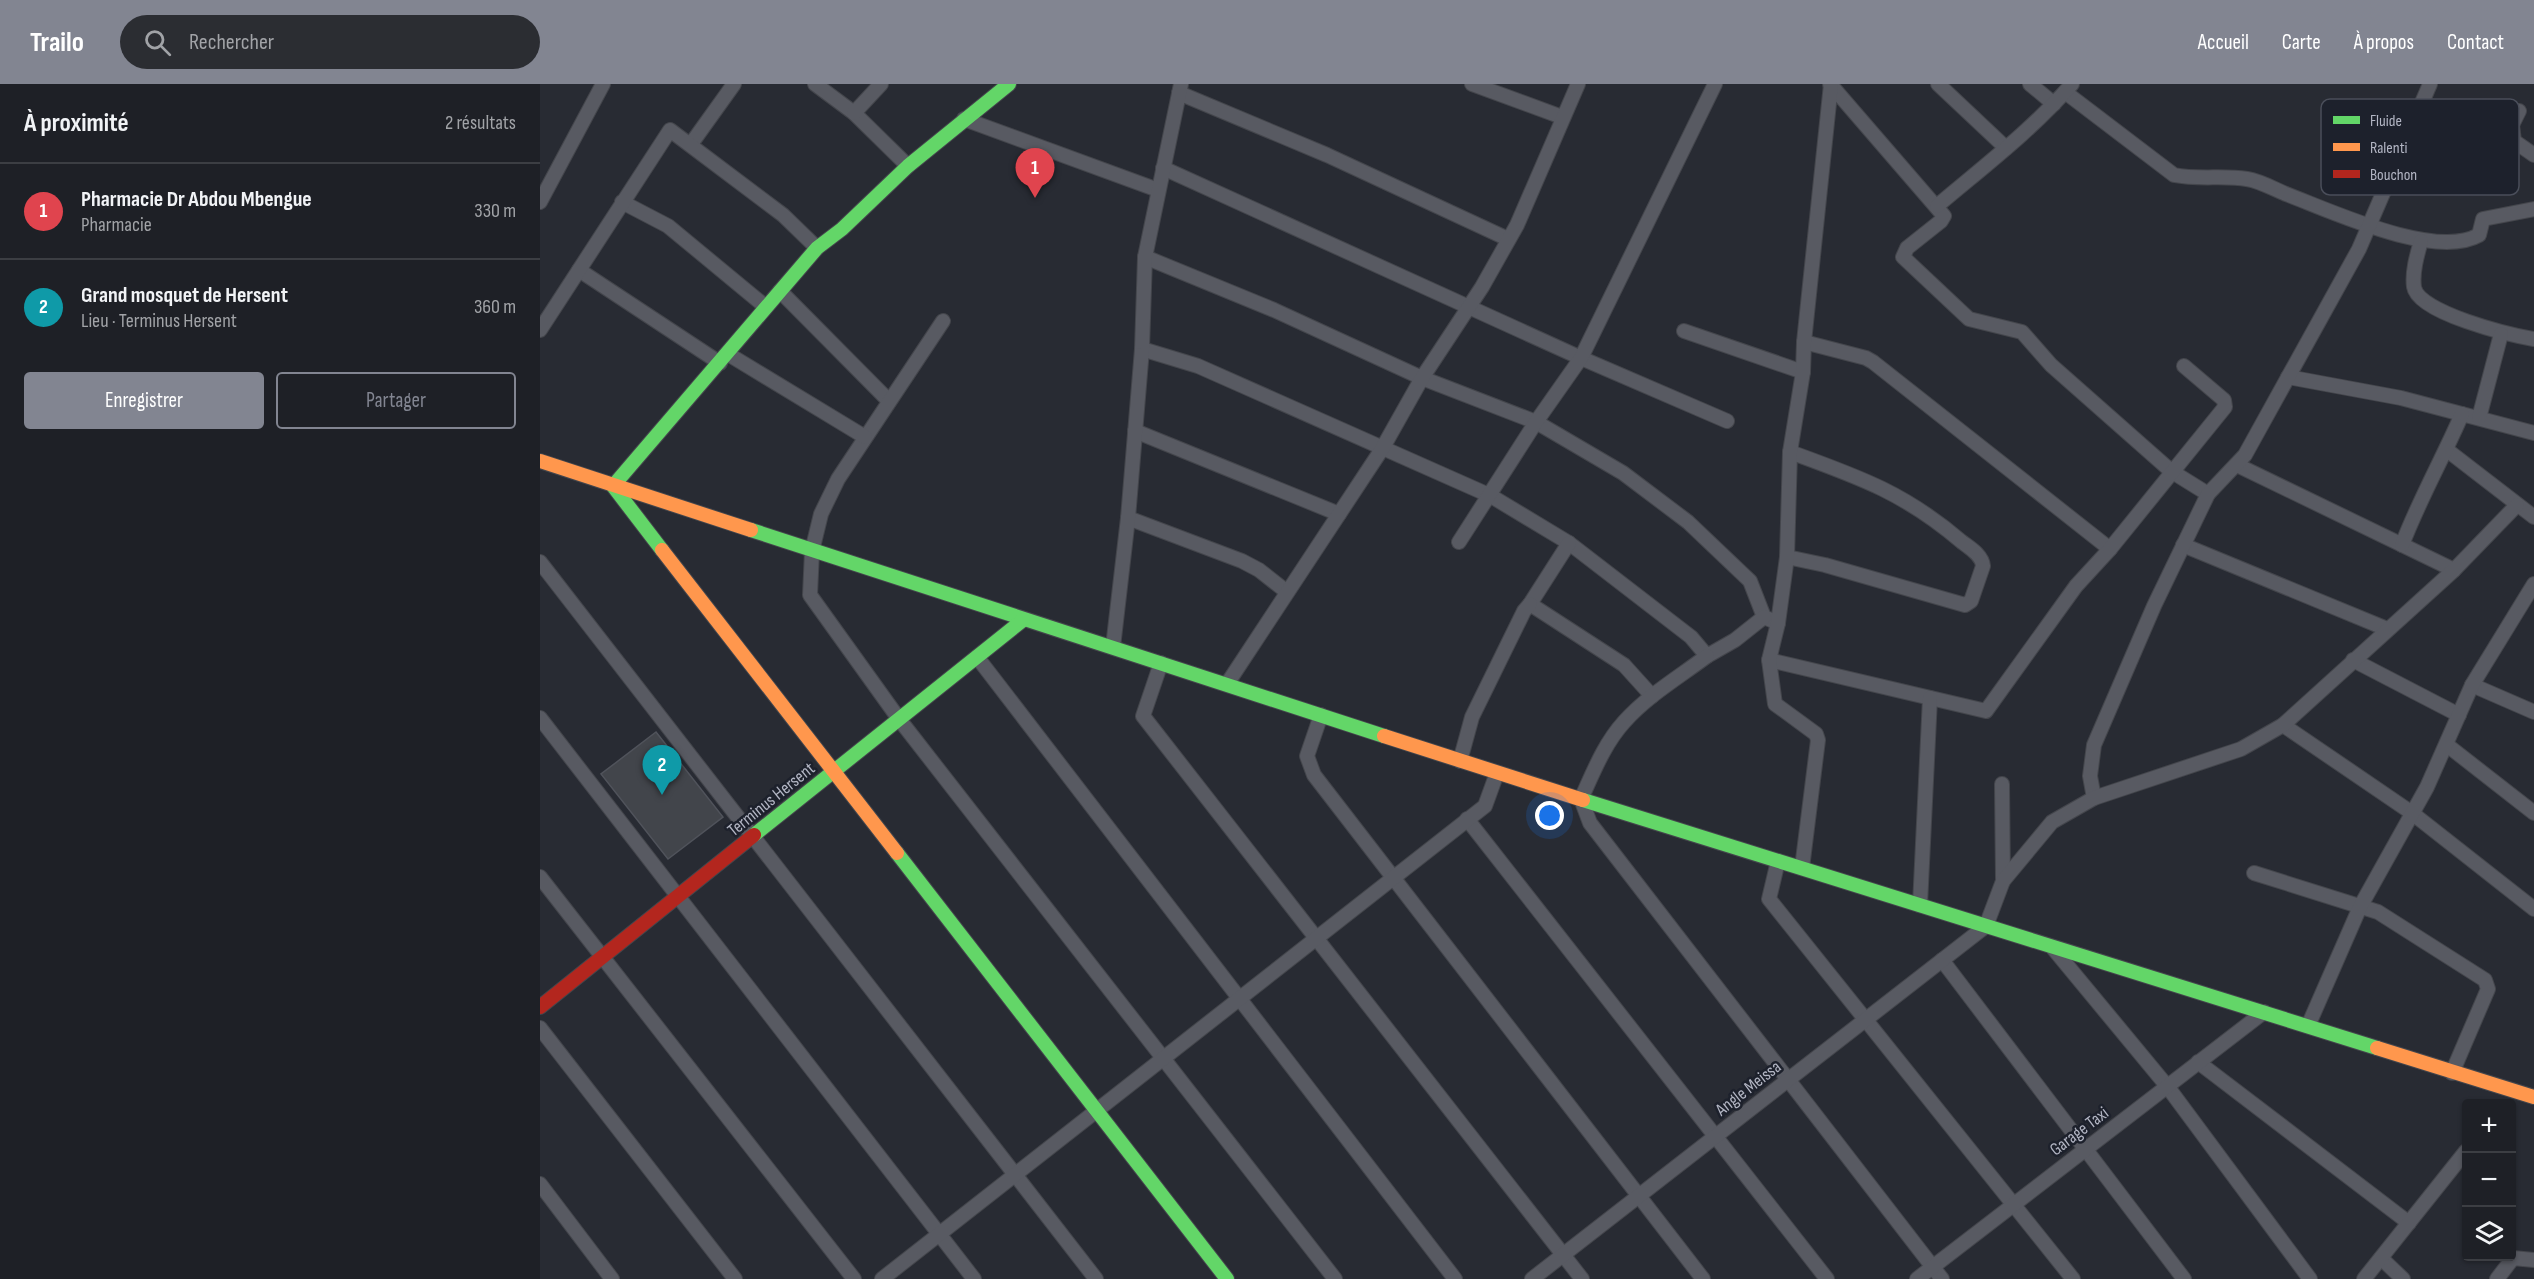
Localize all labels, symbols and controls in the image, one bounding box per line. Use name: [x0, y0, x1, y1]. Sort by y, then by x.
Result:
search box: [120, 15, 540, 69]
text: Trailo: [30, 26, 84, 59]
icon: search: [141, 26, 174, 59]
text: Rechercher: [189, 29, 274, 56]
text: Accueil: [2198, 30, 2249, 55]
text: Carte: [2282, 30, 2321, 55]
text: À propos: [2354, 30, 2414, 55]
text: Contact: [2447, 30, 2504, 55]
legend: [2321, 99, 2519, 195]
text: À proximité: [24, 108, 129, 139]
text: 2 résultats: [445, 111, 516, 135]
text: Fluide: [2370, 112, 2402, 131]
text: Ralenti: [2370, 139, 2408, 158]
pin: 1: [1016, 148, 1054, 198]
text: Bouchon: [2370, 166, 2417, 185]
text: Pharmacie Dr Abdou Mbengue: [81, 186, 312, 213]
text: 1: [40, 199, 47, 223]
text: 330 m: [474, 199, 516, 223]
text: Pharmacie: [81, 213, 152, 237]
text: Grand mosquet de Hersent: [81, 282, 288, 309]
text: 2: [39, 295, 48, 319]
text: 360 m: [474, 295, 516, 319]
text: Lieu · Terminus Hersent: [81, 309, 237, 333]
button: Enregistrer: [24, 372, 264, 429]
button: Partager: [276, 372, 516, 429]
pin: 2: [642, 746, 682, 795]
street label: Terminus Hersent: [723, 757, 820, 841]
your location: [1535, 801, 1564, 830]
street label: Angle Meissa: [1711, 1056, 1785, 1121]
map controls: [2462, 1099, 2516, 1261]
button: +: [2462, 1099, 2516, 1153]
street label: Garage Taxi: [2046, 1103, 2113, 1160]
button: −: [2462, 1153, 2516, 1207]
button: layers: [2462, 1207, 2516, 1261]

